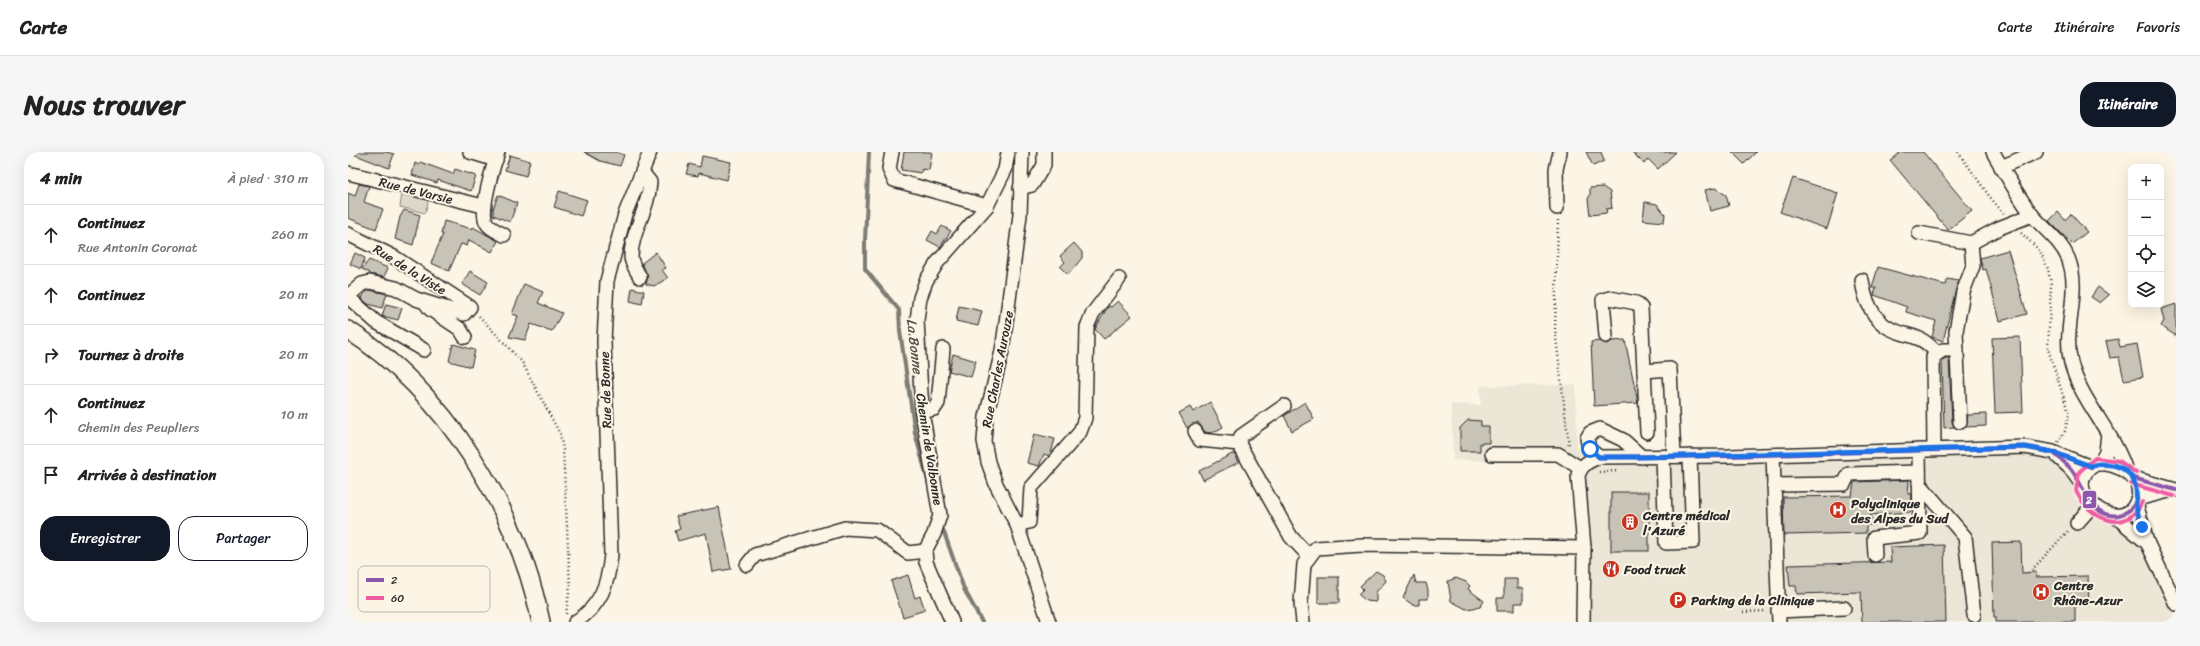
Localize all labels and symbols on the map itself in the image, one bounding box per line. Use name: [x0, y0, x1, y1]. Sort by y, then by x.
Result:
street label: Rue de Varsie: [377, 170, 455, 211]
street label: Rue de la Viste: [369, 238, 451, 301]
street label: Rue Charles Aurouze: [975, 308, 1020, 429]
water label: La Bonne: [899, 317, 930, 376]
street label: Rue de Bonne: [593, 351, 618, 429]
street label: Chemin de Valbonne: [909, 391, 950, 507]
route start: [1581, 440, 1599, 458]
line badge: 2: [2082, 490, 2097, 509]
text: 2: [2085, 491, 2093, 510]
place label: Polyclinique des Alpes du Sud: [1851, 492, 1949, 530]
hospital icon: Polyclinique des Alpes du Sud: [1828, 500, 1848, 520]
place label: Centre médical l'Azuré: [1642, 504, 1731, 542]
building icon: Centre médical l'Azuré: [1620, 512, 1640, 532]
route end: [2133, 518, 2151, 536]
place label: Food truck: [1623, 558, 1687, 581]
restaurant icon: Food truck: [1601, 559, 1621, 579]
legend: [358, 566, 490, 612]
text: 2: [391, 571, 398, 590]
place label: Centre Rhône-Azur: [2053, 574, 2124, 612]
hospital icon: Centre Rhône-Azur: [2031, 582, 2051, 602]
text: 60: [391, 589, 404, 608]
place label: Parking de la Clinique: [1691, 589, 1815, 612]
parking icon: Parking de la Clinique: [1668, 590, 1688, 610]

